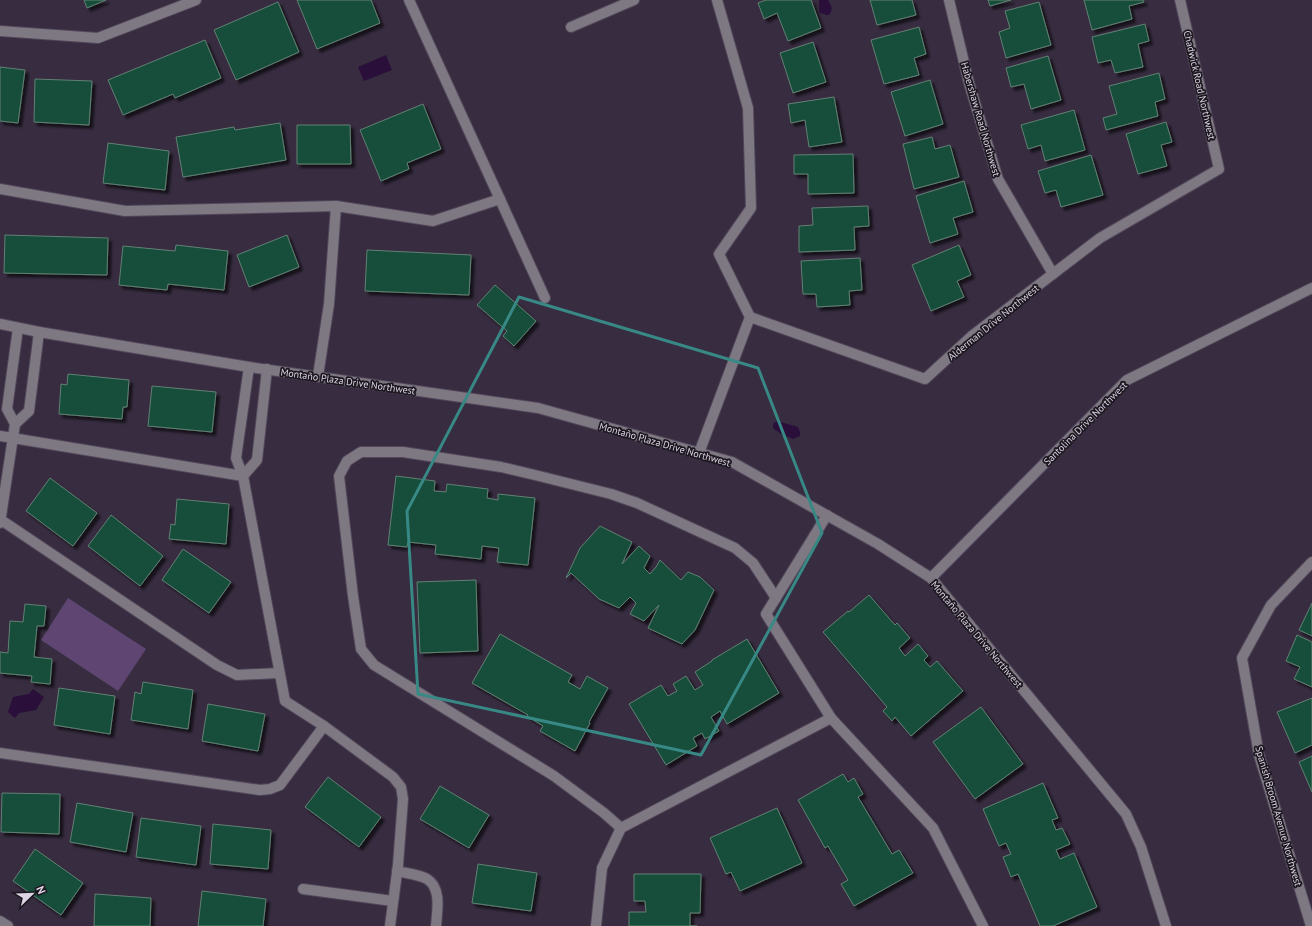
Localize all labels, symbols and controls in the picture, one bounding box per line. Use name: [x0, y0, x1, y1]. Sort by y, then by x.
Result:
street label: Chadwick Road Northwest: [1181, 29, 1219, 142]
street label: Habershaw Road Northwest: [958, 60, 1003, 178]
street label: Alderman Drive Northwest: [945, 281, 1042, 363]
street label: Montaño Plaza Drive Northwest: [280, 366, 417, 397]
street label: Santolina Drive Northwest: [1041, 378, 1130, 468]
street label: Montaño Plaza Drive Northwest: [598, 420, 733, 470]
street label: Montaño Plaza Drive Northwest: [928, 578, 1026, 691]
street label: Spanish Broom Avenue Northwest: [1252, 745, 1305, 888]
north arrow: [12, 874, 52, 914]
text: N: [33, 884, 49, 896]

